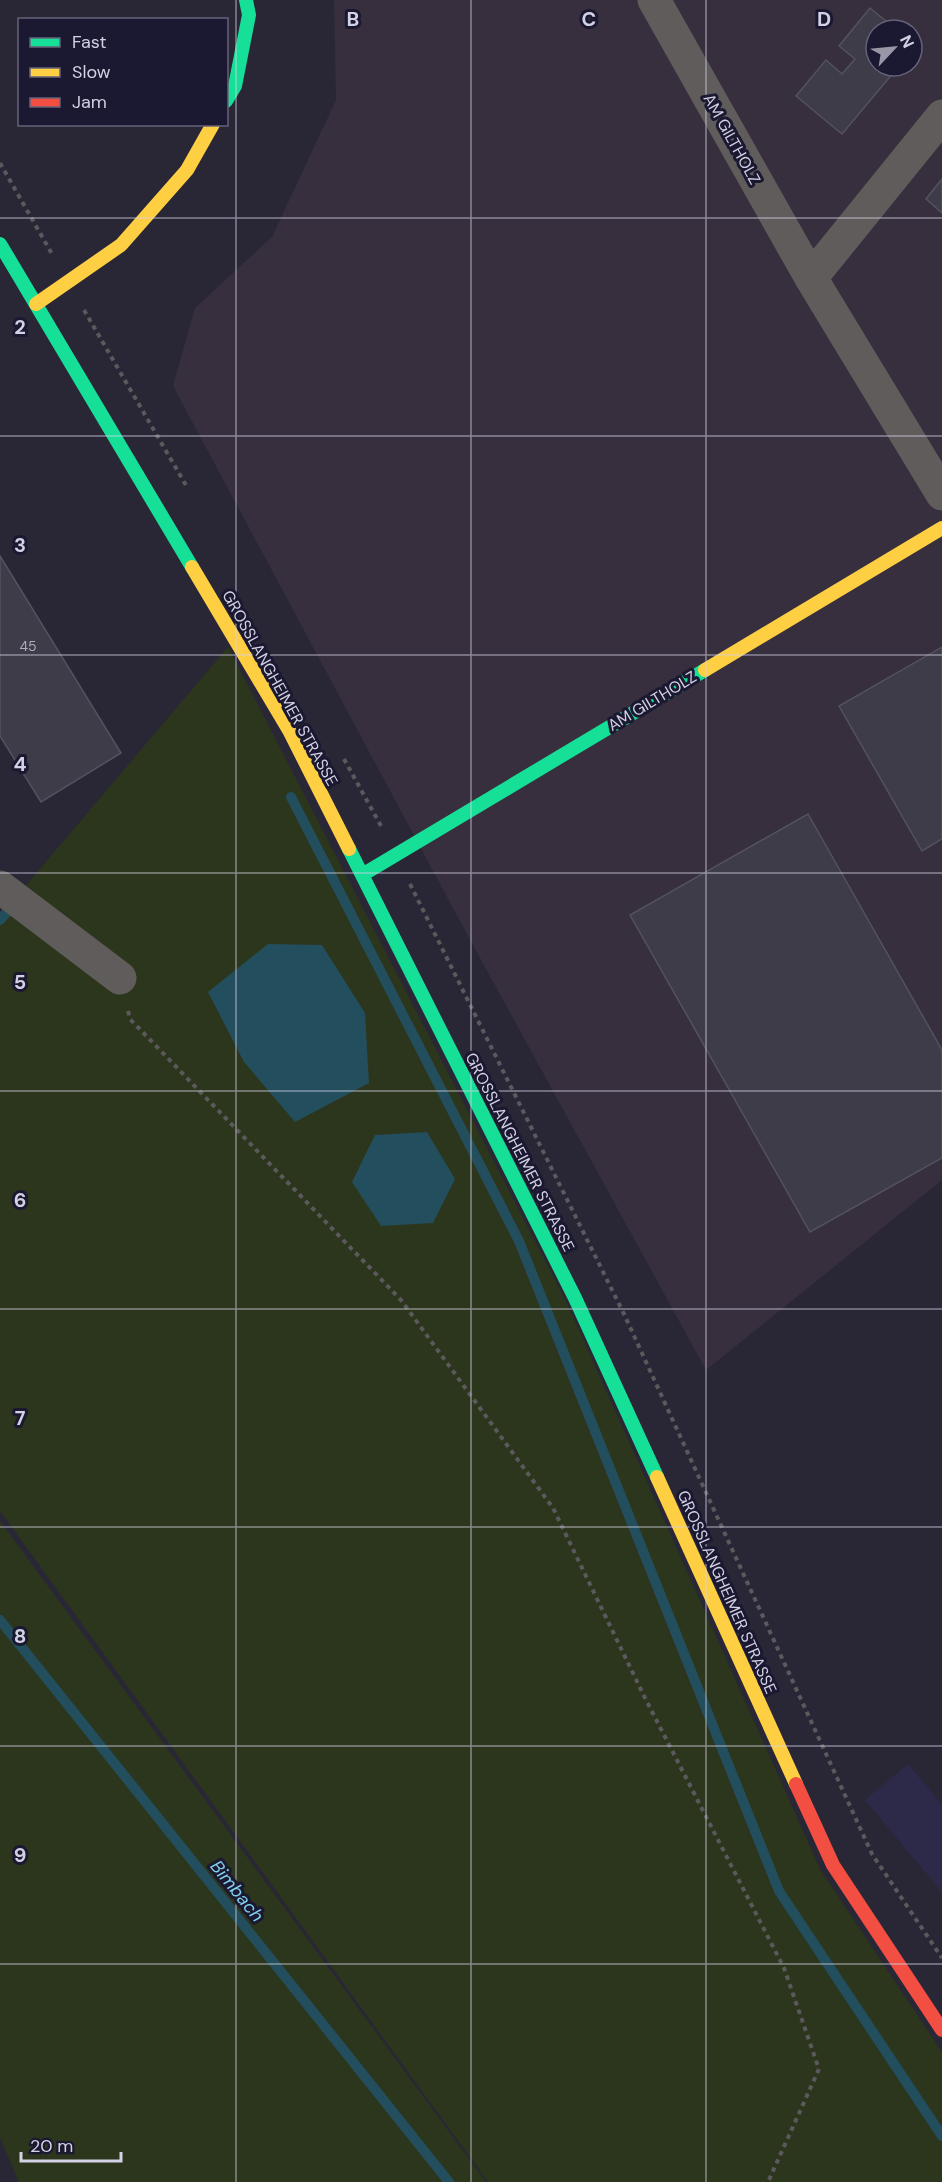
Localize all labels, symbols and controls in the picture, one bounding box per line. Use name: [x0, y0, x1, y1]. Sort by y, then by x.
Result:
text: B: [347, 6, 359, 32]
text: C: [582, 6, 596, 32]
text: D: [817, 6, 831, 32]
legend: [18, 18, 228, 126]
north arrow: [864, 18, 924, 78]
text: Fast: [72, 30, 107, 54]
text: N: [895, 32, 919, 51]
text: Slow: [72, 60, 111, 84]
text: Jam: [72, 90, 107, 114]
street label: AM GILTHOLZ: [699, 90, 765, 188]
text: 2: [14, 314, 26, 340]
text: 3: [14, 532, 26, 558]
street label: GROSSLANGHEIMER STRASSE: [217, 586, 343, 790]
house number: 45: [19, 637, 37, 655]
street label: AM GILTHOLZ: [604, 666, 700, 736]
text: 4: [14, 751, 27, 777]
text: 5: [14, 969, 26, 995]
street label: GROSSLANGHEIMER STRASSE: [461, 1049, 579, 1255]
text: 6: [14, 1187, 26, 1213]
text: 7: [15, 1405, 26, 1431]
street label: GROSSLANGHEIMER STRASSE: [673, 1487, 781, 1697]
text: 8: [14, 1623, 26, 1649]
text: 9: [14, 1842, 26, 1868]
water label: Bimbach: [205, 1855, 269, 1927]
scale bar: [21, 2125, 122, 2163]
text: 20 m: [30, 2134, 73, 2158]

